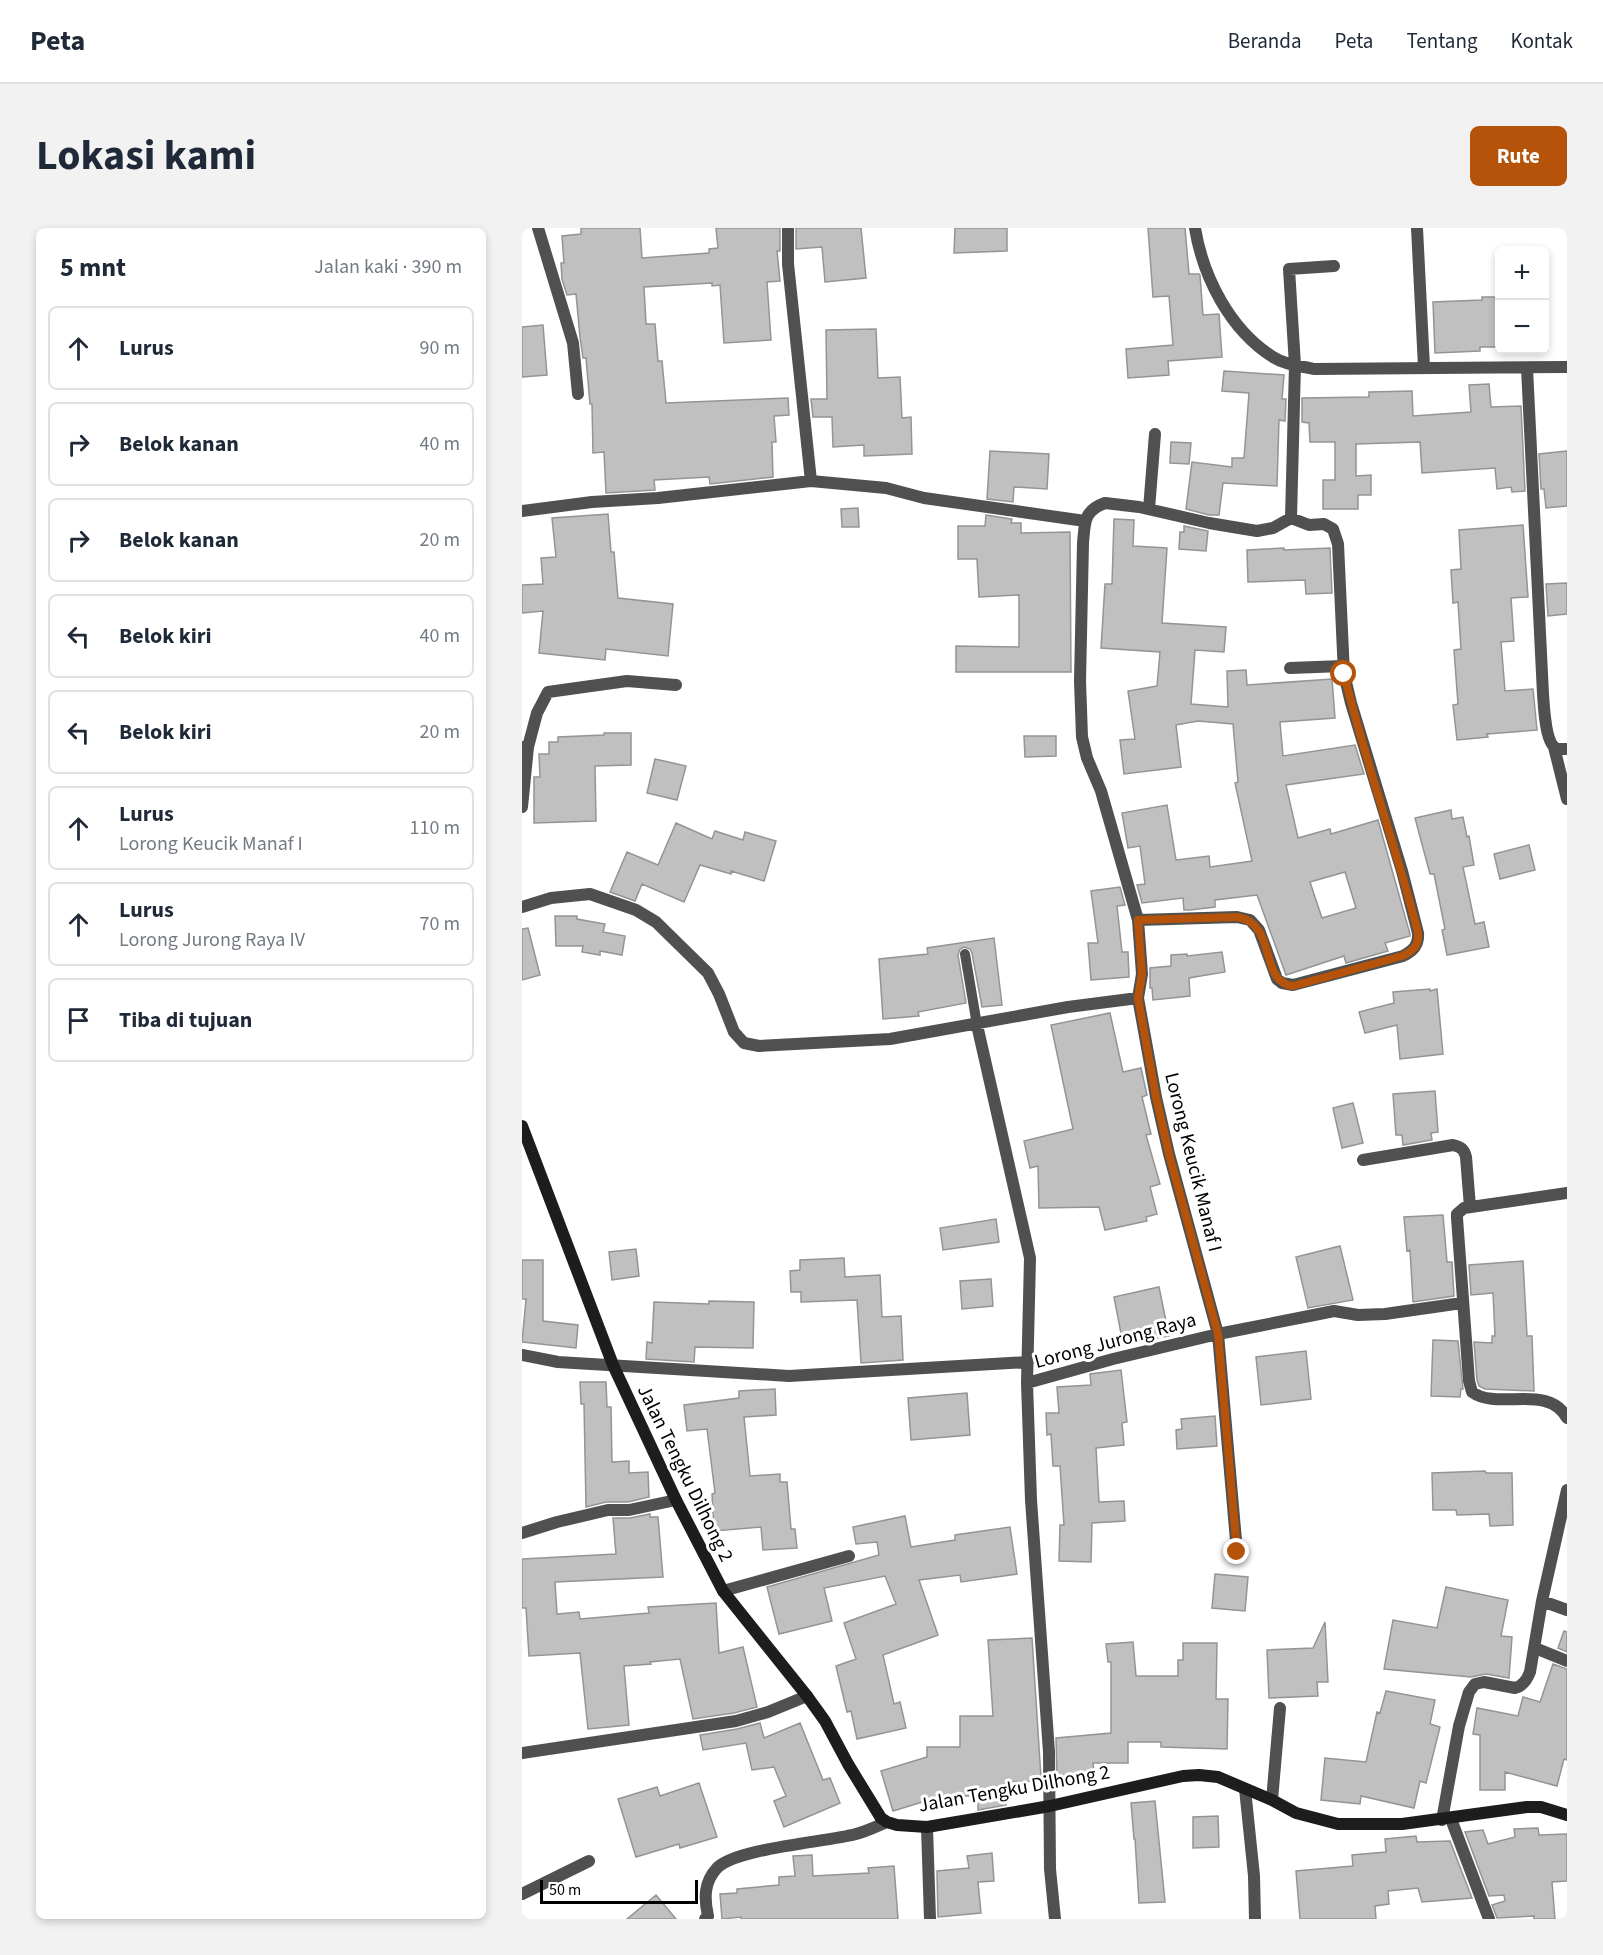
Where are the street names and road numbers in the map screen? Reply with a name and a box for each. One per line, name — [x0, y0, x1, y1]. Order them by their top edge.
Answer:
street label: Lorong Keucik Manaf I — [1157, 1070, 1229, 1255]
street label: Lorong Jurong Raya — [1031, 1306, 1199, 1376]
street label: Jalan Tengku Dilhong 2 — [630, 1380, 740, 1567]
street label: Jalan Tengku Dilhong 2 — [916, 1758, 1112, 1820]

